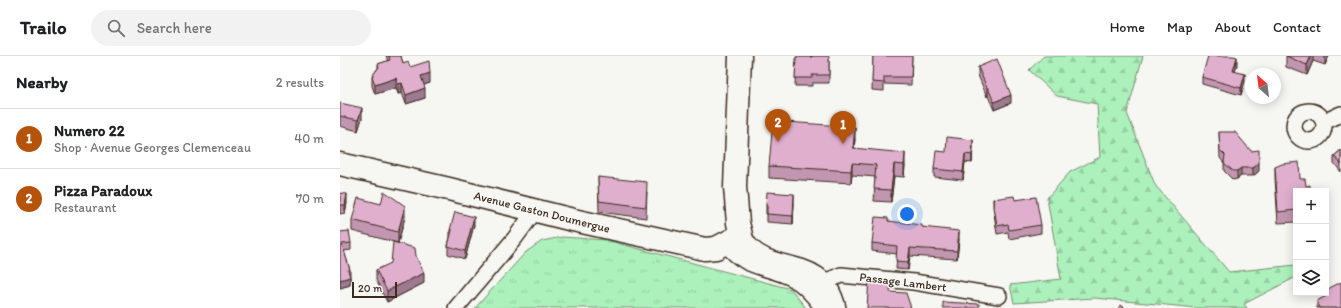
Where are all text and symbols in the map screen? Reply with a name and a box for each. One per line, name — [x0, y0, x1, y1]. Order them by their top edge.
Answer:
search box — [91, 10, 371, 46]
text: Trailo — [20, 16, 67, 39]
icon: search — [105, 17, 127, 39]
text: Search here — [137, 19, 212, 37]
text: Home — [1110, 19, 1145, 36]
text: Map — [1167, 19, 1193, 36]
text: About — [1215, 19, 1251, 36]
text: Contact — [1273, 19, 1321, 36]
north arrow — [1245, 68, 1281, 104]
text: Nearby — [16, 72, 68, 92]
text: 2 results — [276, 75, 324, 90]
pin: 2 — [765, 109, 791, 142]
pin: 1 — [830, 111, 856, 144]
text: Numero 22 — [54, 122, 125, 140]
text: 1 — [26, 131, 32, 146]
text: 40 m — [294, 131, 324, 146]
text: Shop · Avenue Georges Clemenceau — [54, 140, 251, 155]
text: Pizza Paradoux — [54, 182, 152, 200]
street label: Avenue Gaston Doumergue — [473, 188, 612, 236]
map controls — [1293, 188, 1329, 296]
button: + — [1293, 188, 1329, 224]
text: 2 — [26, 191, 32, 206]
text: 70 m — [296, 191, 324, 206]
text: Restaurant — [54, 200, 116, 215]
your location — [897, 204, 917, 224]
button: − — [1293, 224, 1329, 260]
button: layers — [1293, 260, 1329, 296]
street label: Passage Lambert — [859, 270, 948, 294]
scale bar — [352, 280, 397, 299]
text: 20 m — [358, 282, 382, 295]

